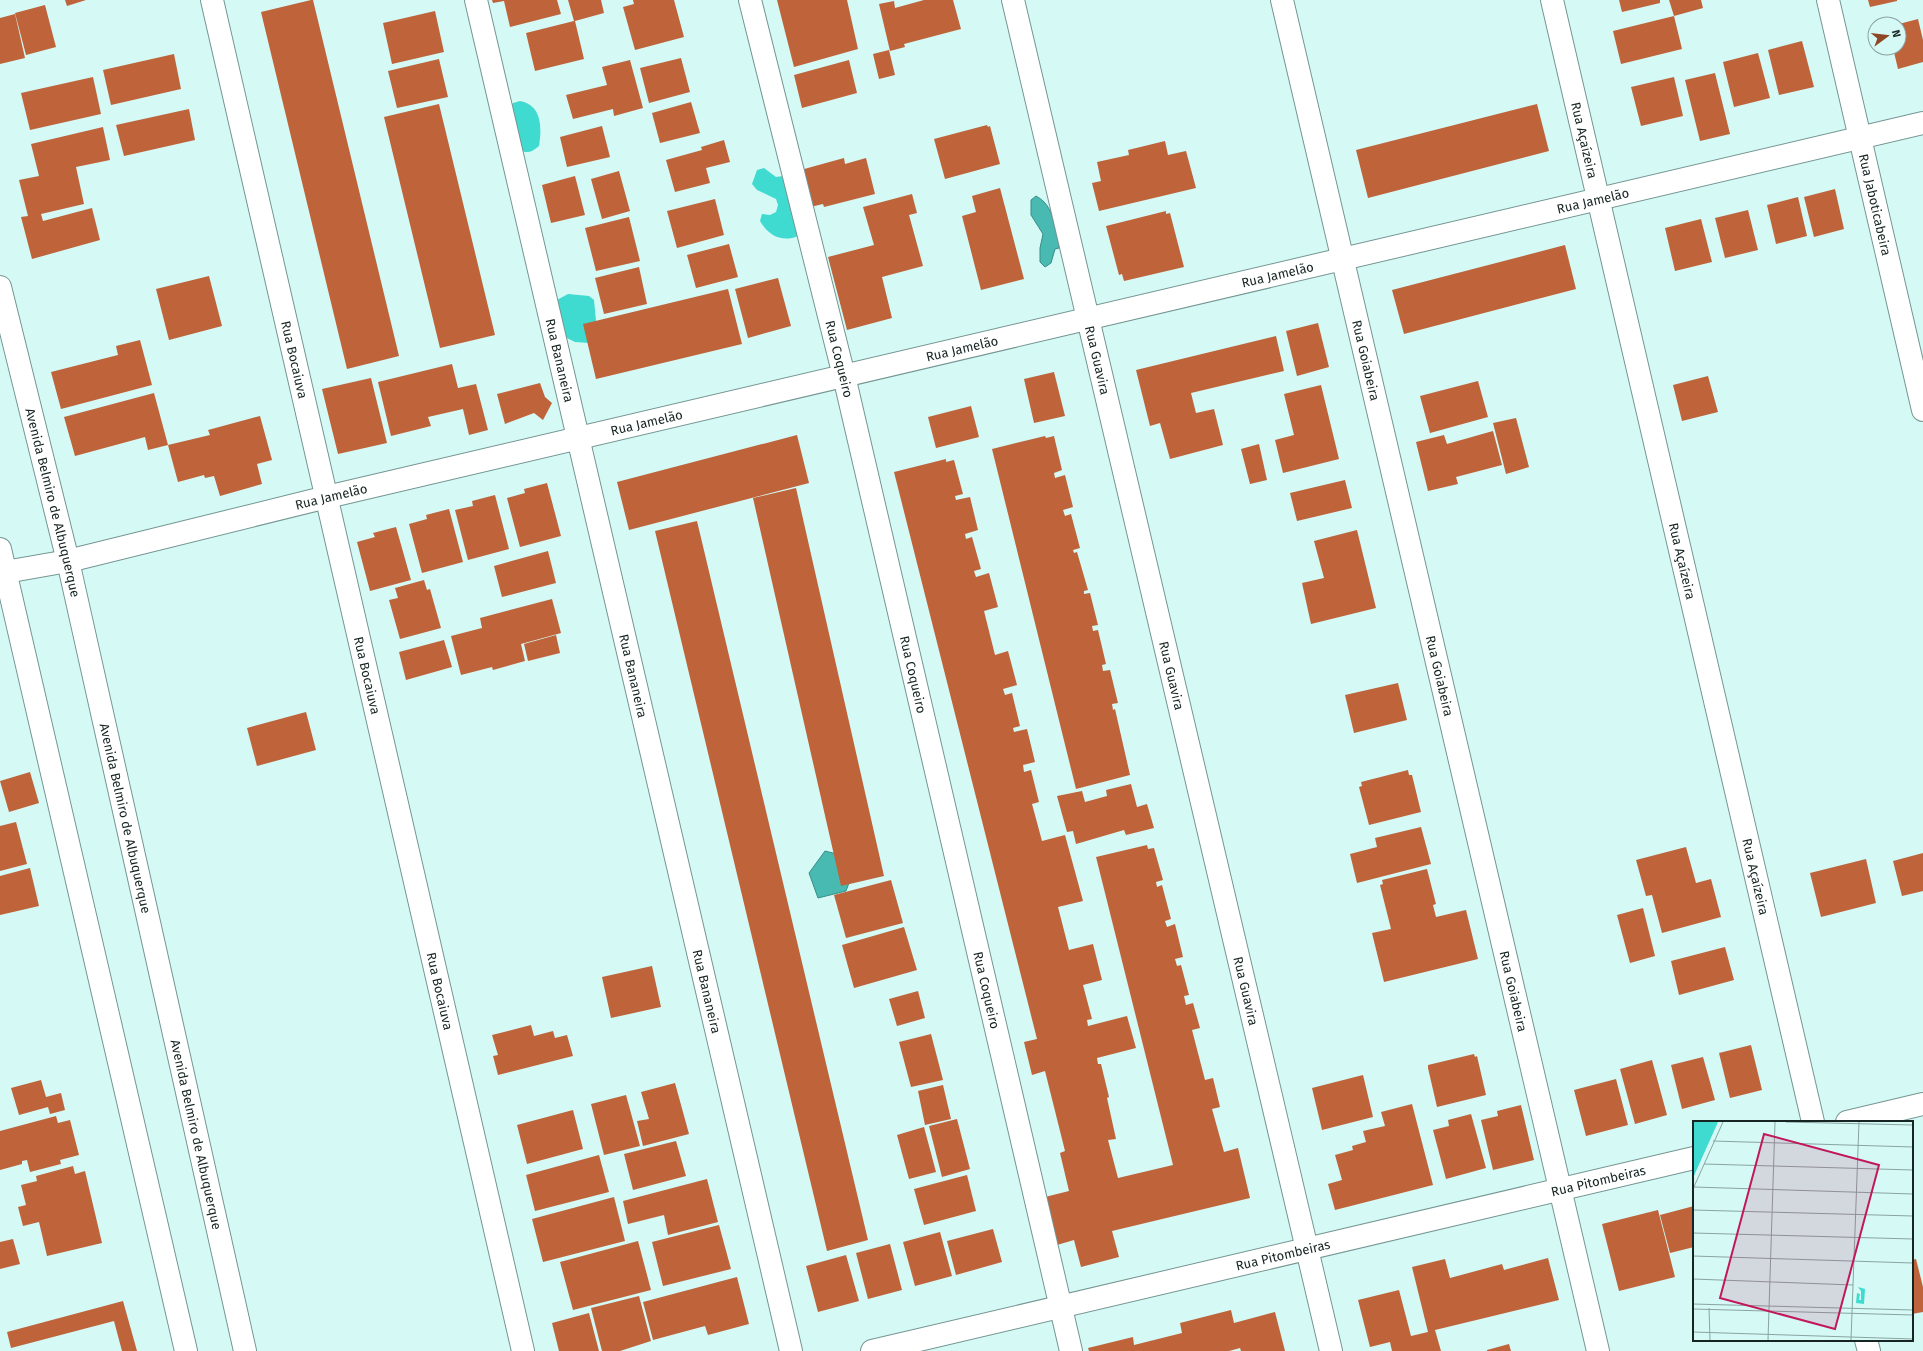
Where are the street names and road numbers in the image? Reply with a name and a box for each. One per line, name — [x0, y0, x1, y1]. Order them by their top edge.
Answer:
street label: Rua Açaízeira — [1568, 100, 1601, 180]
street label: Rua Jaboticabeira — [1856, 152, 1894, 257]
street label: Rua Jamelão — [1555, 185, 1630, 216]
street label: Rua Jamelão — [1240, 259, 1315, 290]
street label: Rua Bananeira — [543, 317, 577, 404]
street label: Rua Goiabeira — [1350, 318, 1383, 402]
street label: Rua Bocaiuva — [279, 319, 311, 400]
street label: Rua Coqueiro — [823, 319, 856, 399]
street label: Rua Guavira — [1082, 324, 1113, 396]
street label: Rua Jamelão — [924, 332, 1000, 364]
street label: Avenida Belmiro de Albuquerque — [23, 406, 83, 599]
street label: Rua Jamelão — [609, 406, 684, 438]
street label: Rua Jamelão — [293, 480, 369, 512]
street label: Rua Açaízeira — [1666, 521, 1699, 601]
street label: Rua Bananeira — [617, 632, 651, 719]
street label: Rua Coqueiro — [897, 634, 930, 715]
street label: Rua Goiabeira — [1423, 634, 1457, 718]
street label: Rua Bocaiuva — [351, 635, 384, 716]
street label: Rua Guavira — [1157, 640, 1187, 712]
street label: Avenida Belmiro de Albuquerque — [97, 722, 154, 915]
street label: Rua Açaízeira — [1740, 837, 1772, 916]
street label: Rua Bananeira — [690, 948, 724, 1035]
street label: Rua Goiabeira — [1497, 949, 1531, 1033]
street label: Rua Coqueiro — [971, 950, 1003, 1030]
street label: Rua Bocaiuva — [424, 951, 456, 1031]
street label: Rua Guavira — [1231, 955, 1262, 1027]
street label: Avenida Belmiro de Albuquerque — [168, 1038, 225, 1231]
street label: Rua Pitombeiras — [1550, 1162, 1647, 1199]
street label: Rua Pitombeiras — [1234, 1236, 1332, 1273]

